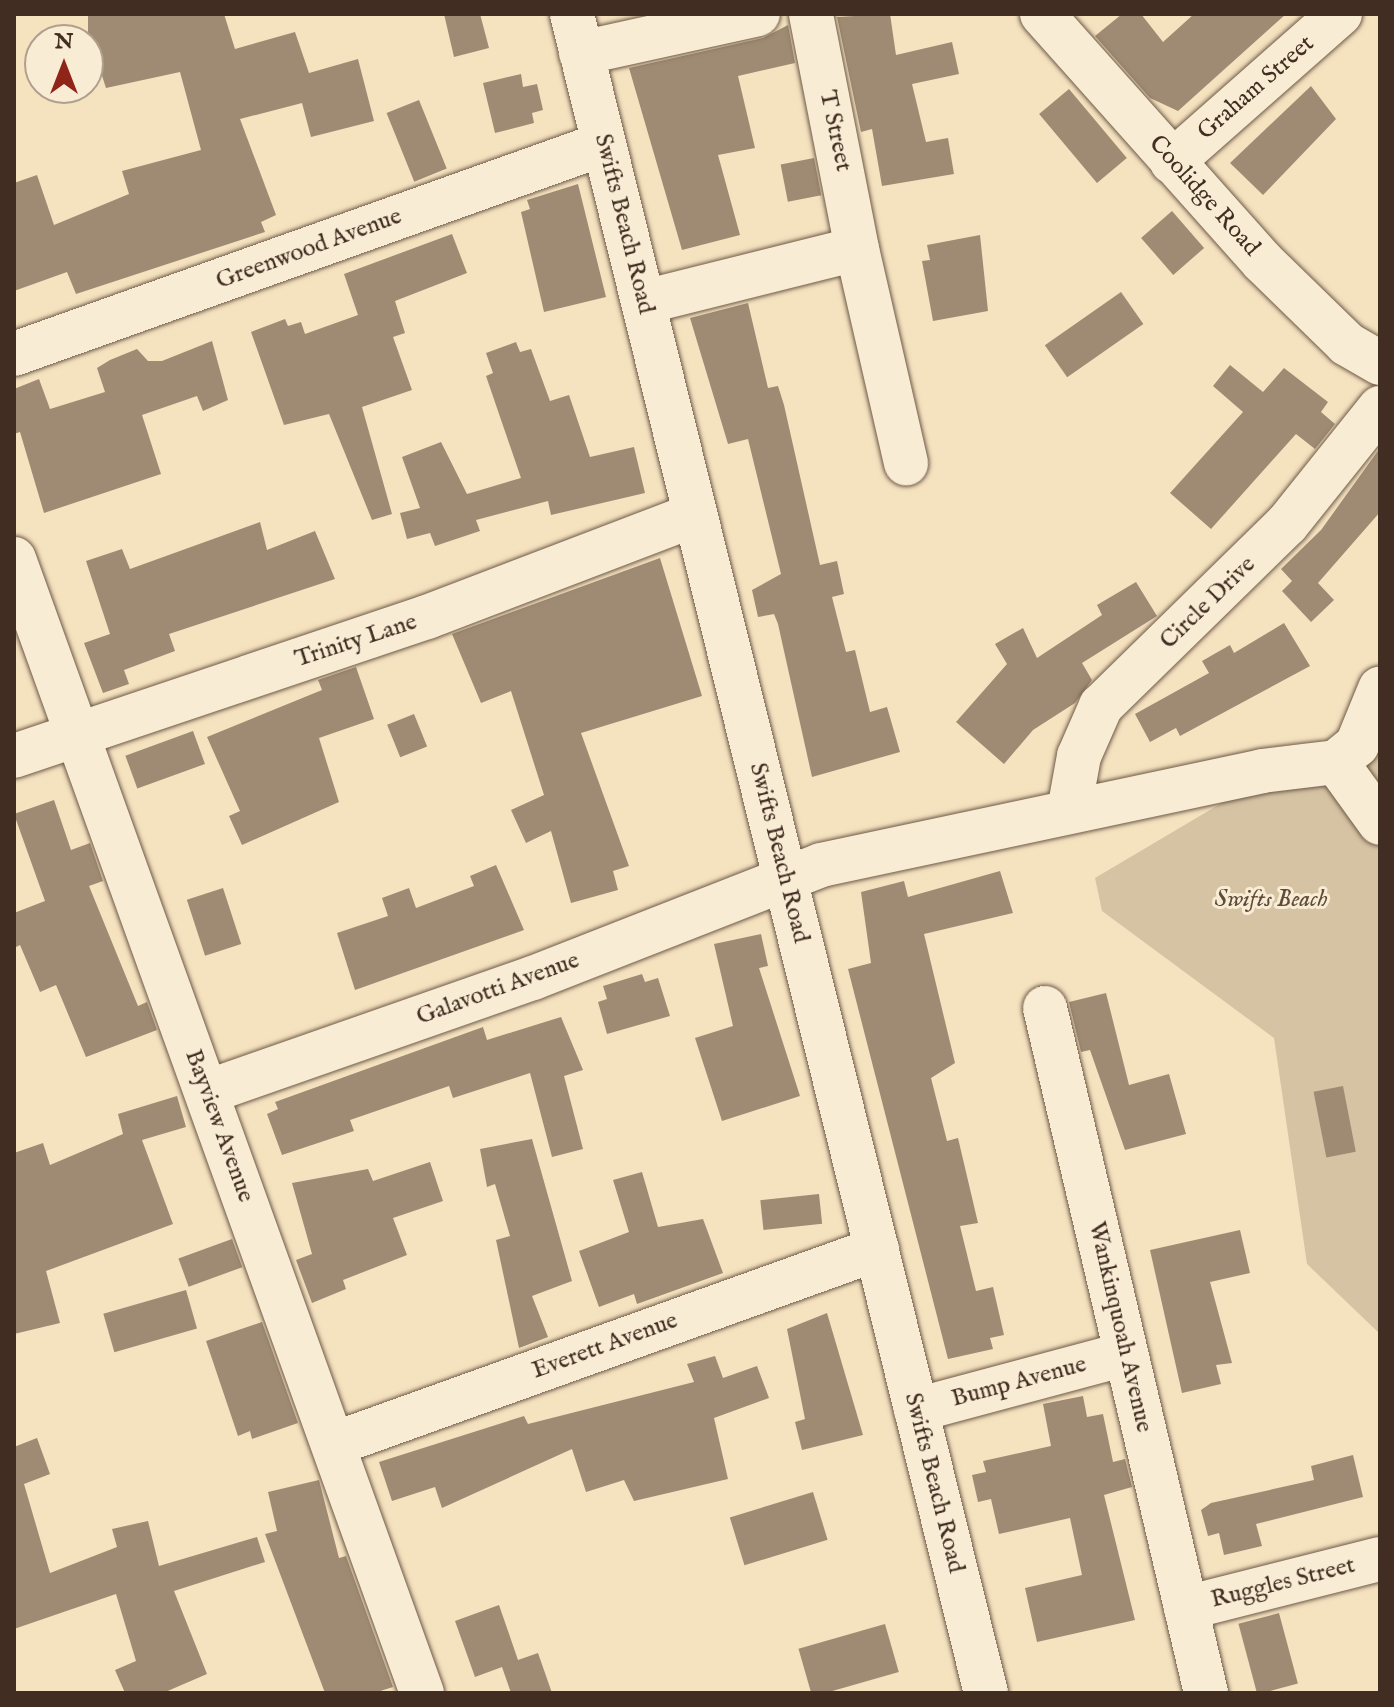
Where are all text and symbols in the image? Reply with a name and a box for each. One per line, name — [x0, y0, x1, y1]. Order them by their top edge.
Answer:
north arrow — [24, 24, 104, 104]
text: N — [54, 28, 74, 56]
street label: Graham Street — [1192, 30, 1320, 146]
street label: T Street — [812, 88, 858, 174]
street label: Coolidge Road — [1142, 130, 1266, 262]
street label: Swifts Beach Road — [588, 131, 660, 317]
street label: Greenwood Avenue — [212, 202, 406, 296]
street label: Circle Drive — [1154, 551, 1262, 655]
street label: Trinity Lane — [291, 608, 421, 674]
street label: Swifts Beach Road — [743, 760, 815, 946]
park label: Swifts Beach — [1214, 886, 1328, 914]
street label: Galavotti Avenue — [413, 946, 583, 1032]
street label: Bayview Avenue — [178, 1046, 260, 1206]
street label: Wankinquoah Avenue — [1082, 1219, 1158, 1435]
street label: Everett Avenue — [528, 1306, 682, 1386]
street label: Bump Avenue — [948, 1350, 1090, 1414]
street label: Swifts Beach Road — [898, 1390, 970, 1576]
street label: Ruggles Street — [1208, 1551, 1358, 1615]

